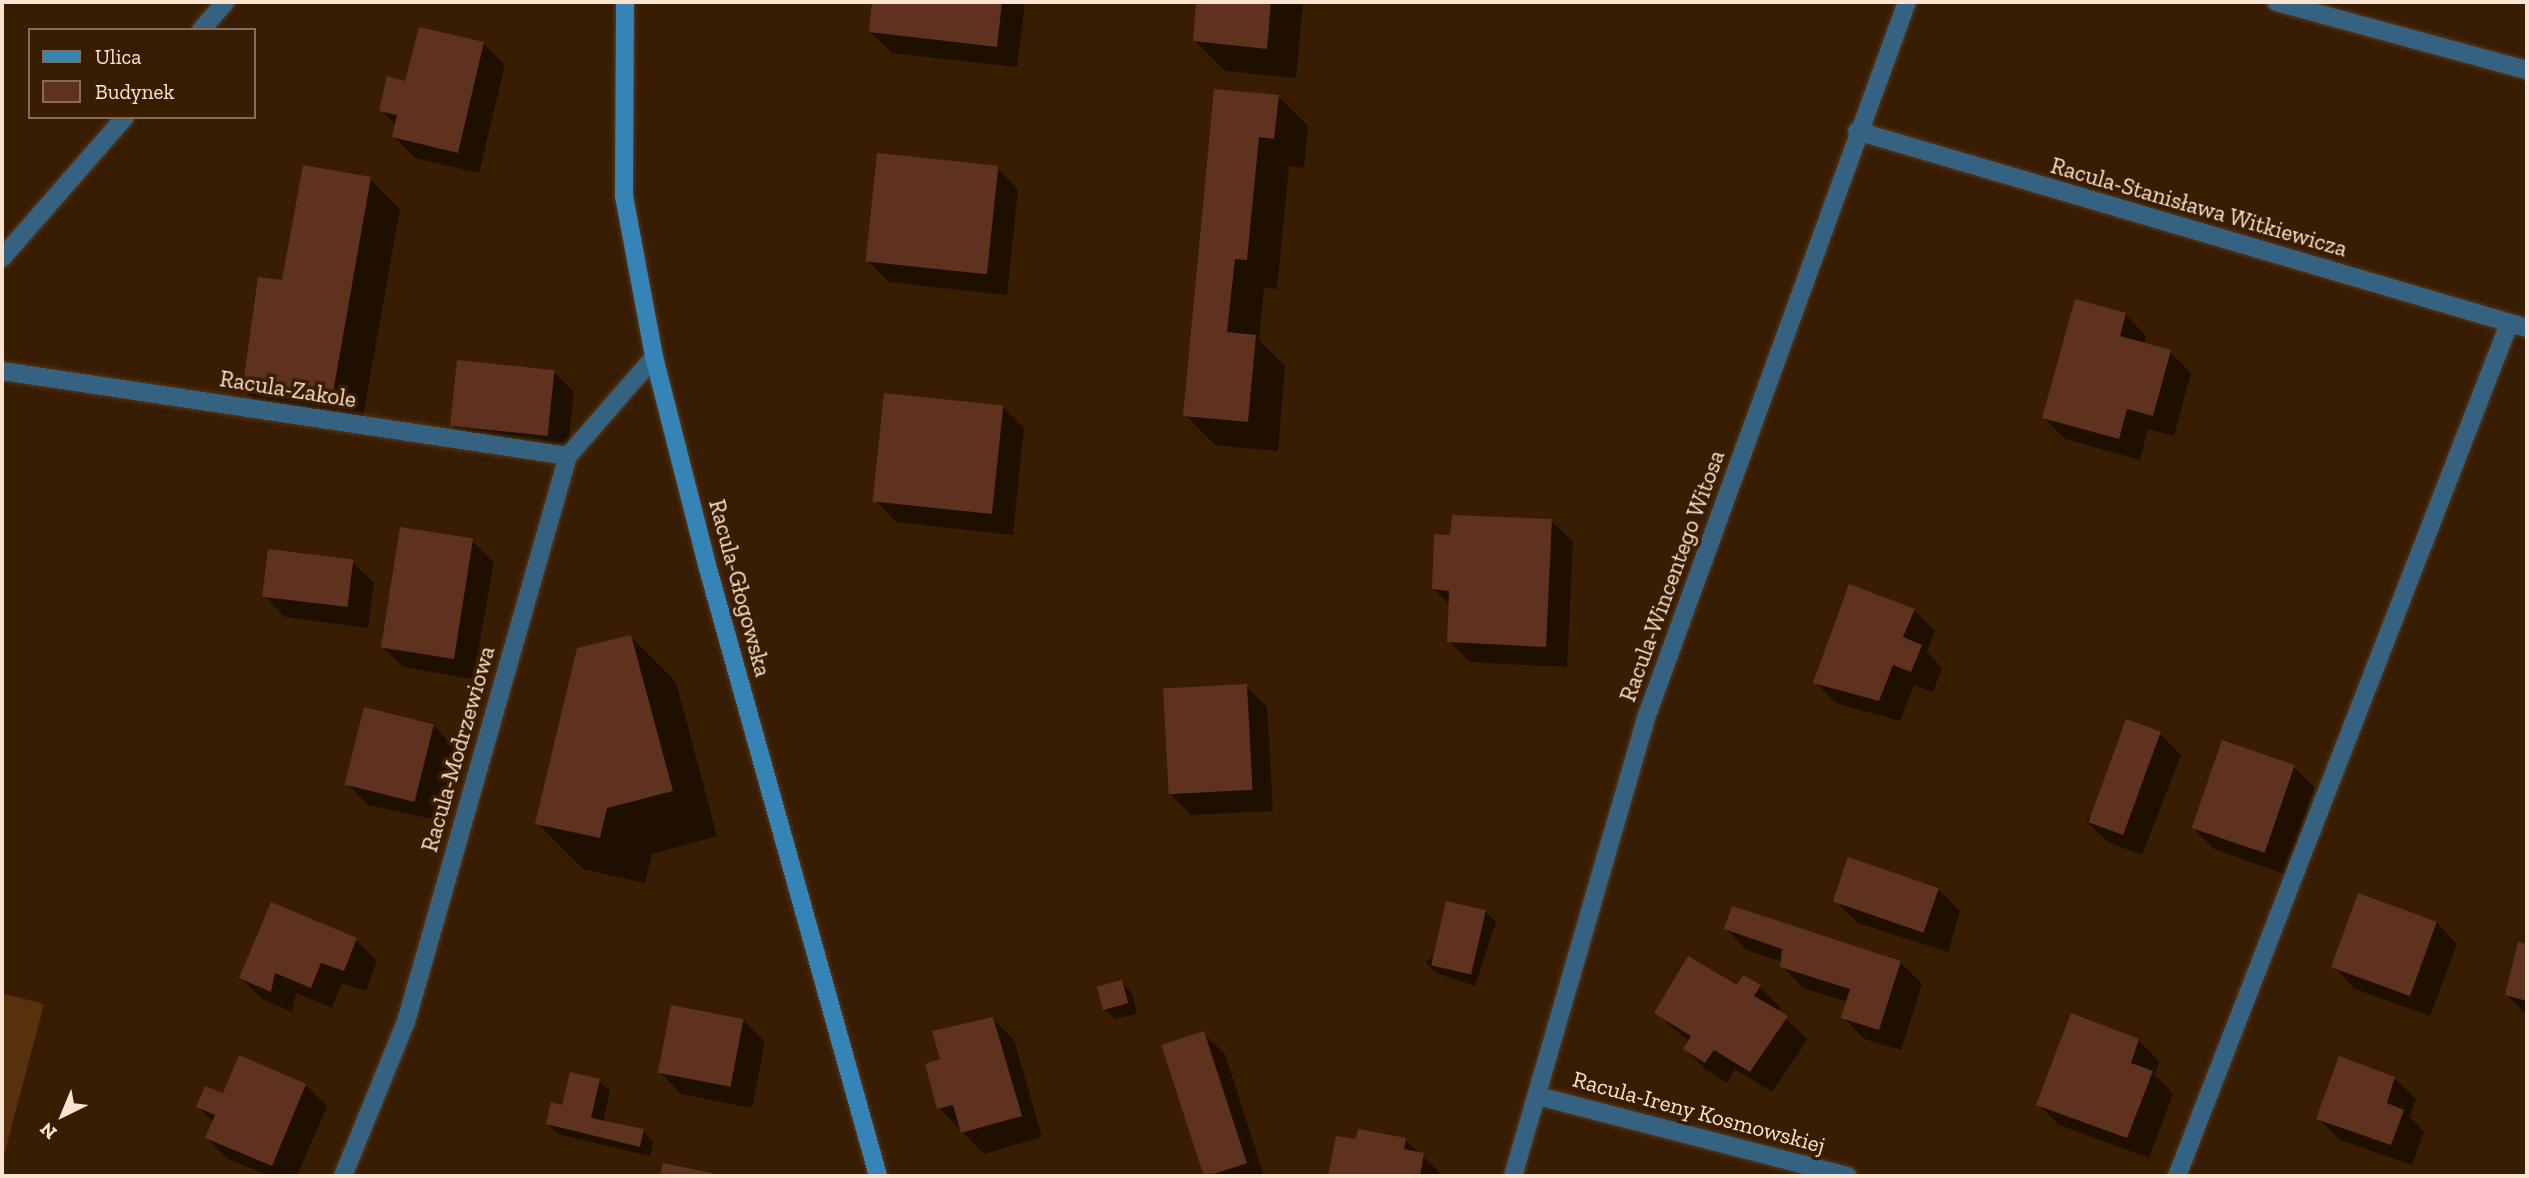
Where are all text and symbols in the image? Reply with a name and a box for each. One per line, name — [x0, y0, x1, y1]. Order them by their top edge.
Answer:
legend — [28, 28, 256, 119]
text: Ulica — [95, 44, 141, 69]
text: Budynek — [95, 79, 174, 104]
street label: Racula-Stanisława Witkiewicza — [2047, 151, 2351, 263]
street label: Racula-Zakole — [218, 365, 358, 413]
street label: Racula-Wincentego Witosa — [1614, 446, 1730, 706]
street label: Racula-Głogowska — [703, 496, 777, 680]
street label: Racula-Modrzewiowa — [415, 643, 501, 855]
street label: Racula-Ireny Kosmowskiej — [1570, 1065, 1828, 1159]
north arrow — [28, 1080, 98, 1150]
text: N — [35, 1117, 61, 1144]

